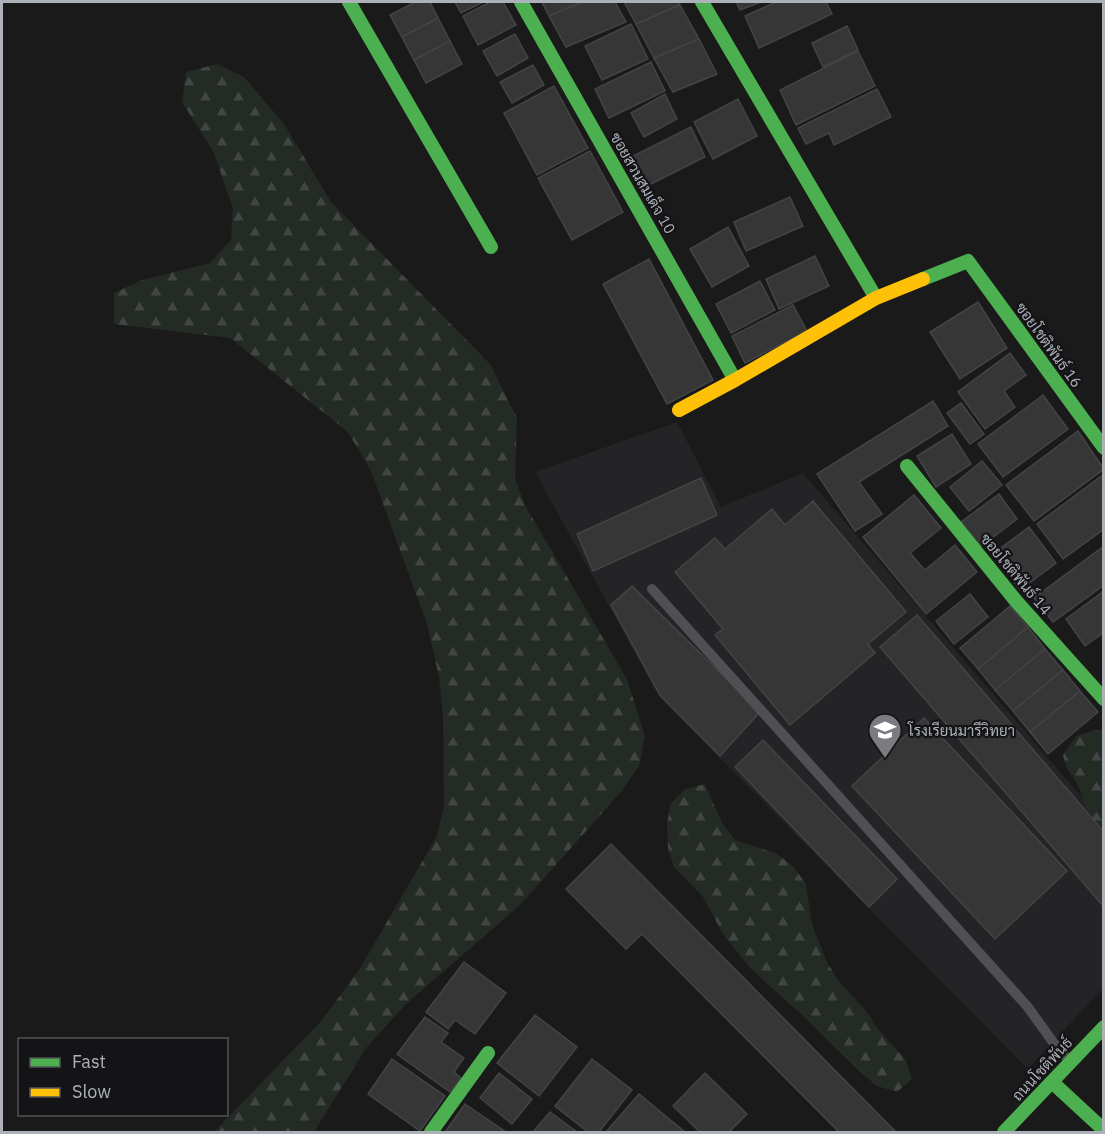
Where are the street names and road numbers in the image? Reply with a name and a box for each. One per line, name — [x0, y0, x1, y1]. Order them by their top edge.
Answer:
street label: ซอยสวนสมเด็จ 10 — [606, 128, 681, 237]
street label: ซอยโชติพันธ์ 16 — [1012, 299, 1086, 391]
street label: ซอยโชติพันธ์ 14 — [976, 529, 1056, 619]
street label: ถนนโชติพันธ์ — [1008, 1033, 1076, 1105]

